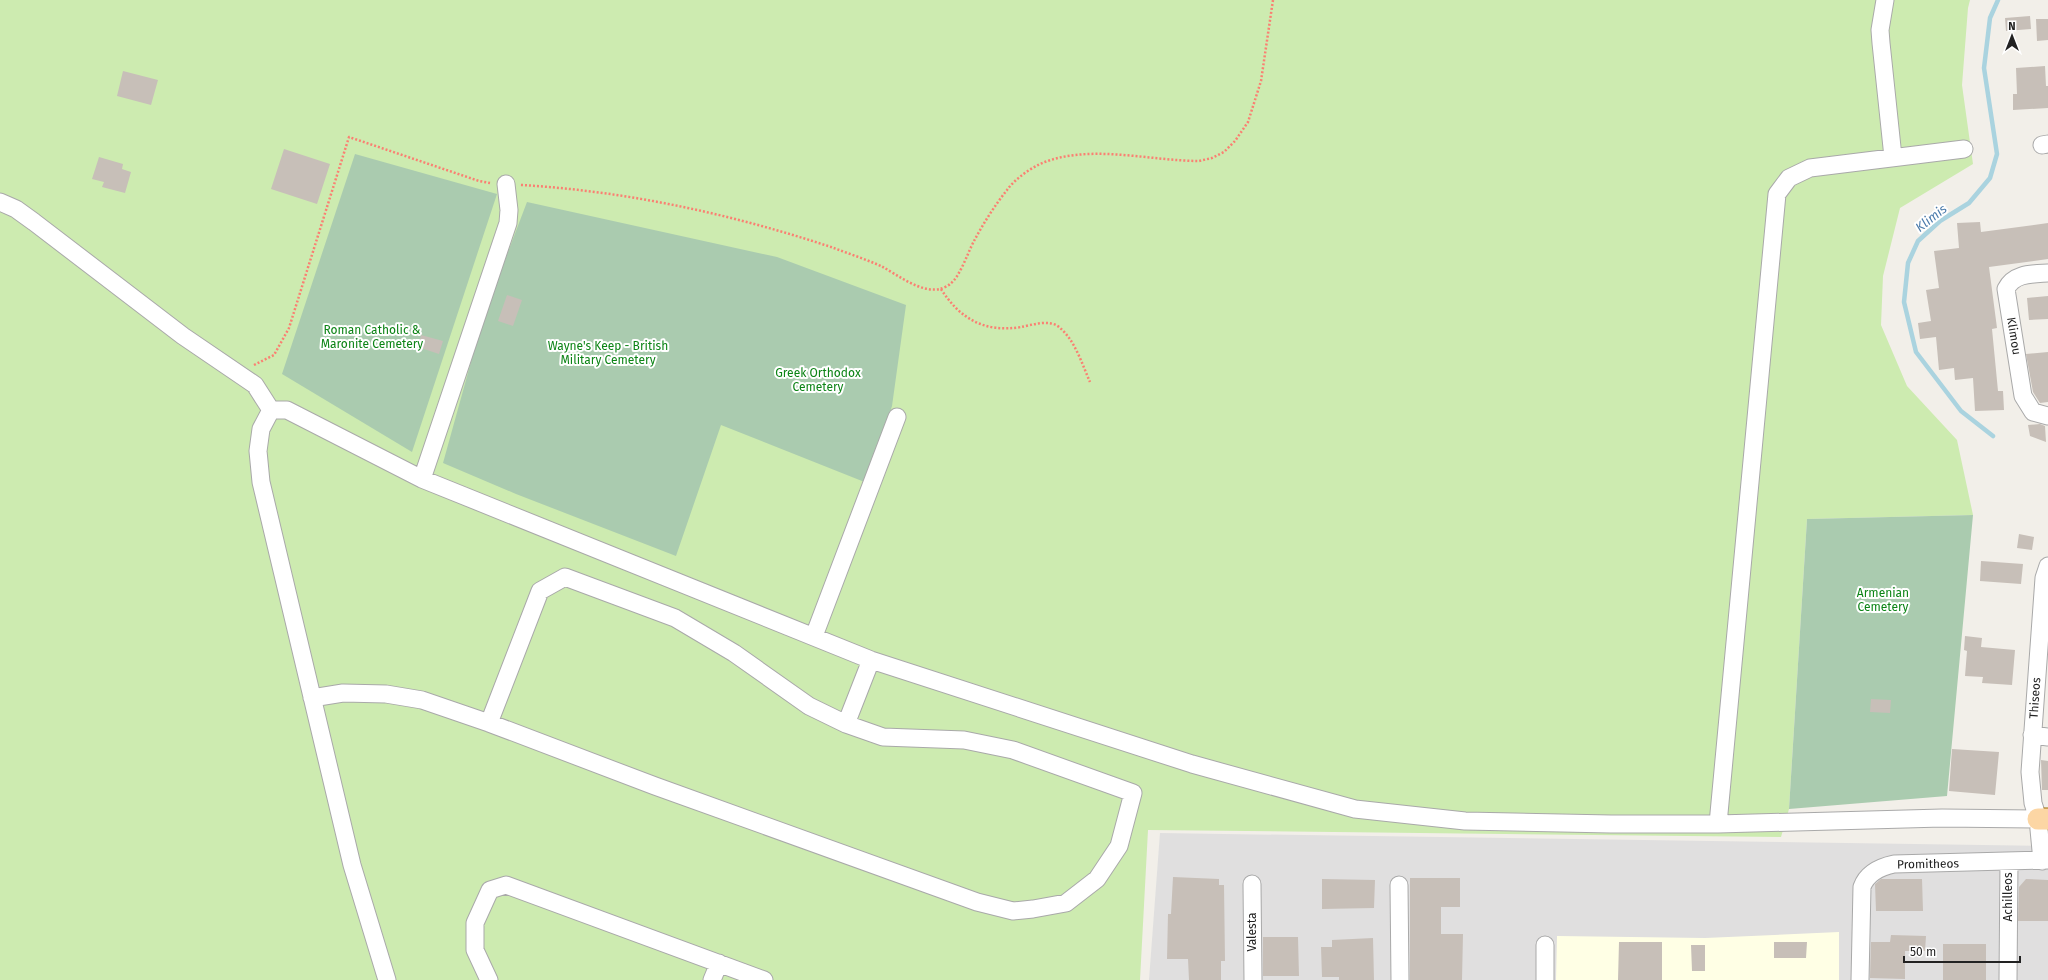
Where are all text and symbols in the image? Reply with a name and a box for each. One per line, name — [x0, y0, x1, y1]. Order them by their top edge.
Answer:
north arrow — [1992, 16, 2032, 56]
text: N — [2008, 20, 2016, 33]
water label: Klimis — [1912, 201, 1950, 235]
street label: Klimou — [2004, 316, 2024, 356]
park label: Roman Catholic & Maronite Cemetery — [321, 323, 423, 351]
park label: Wayne's Keep - British Military Cemetery — [548, 339, 668, 367]
park label: Greek Orthodox Cemetery — [775, 366, 861, 394]
park label: Armenian Cemetery — [1857, 586, 1909, 614]
street label: Thiseos — [2027, 676, 2043, 719]
street label: Promitheos — [1897, 856, 1960, 872]
street label: Achilleos — [2001, 872, 2015, 922]
street label: Valesta — [1245, 913, 1259, 951]
scale bar — [1904, 938, 2020, 964]
text: 50 m — [1910, 945, 1936, 959]

